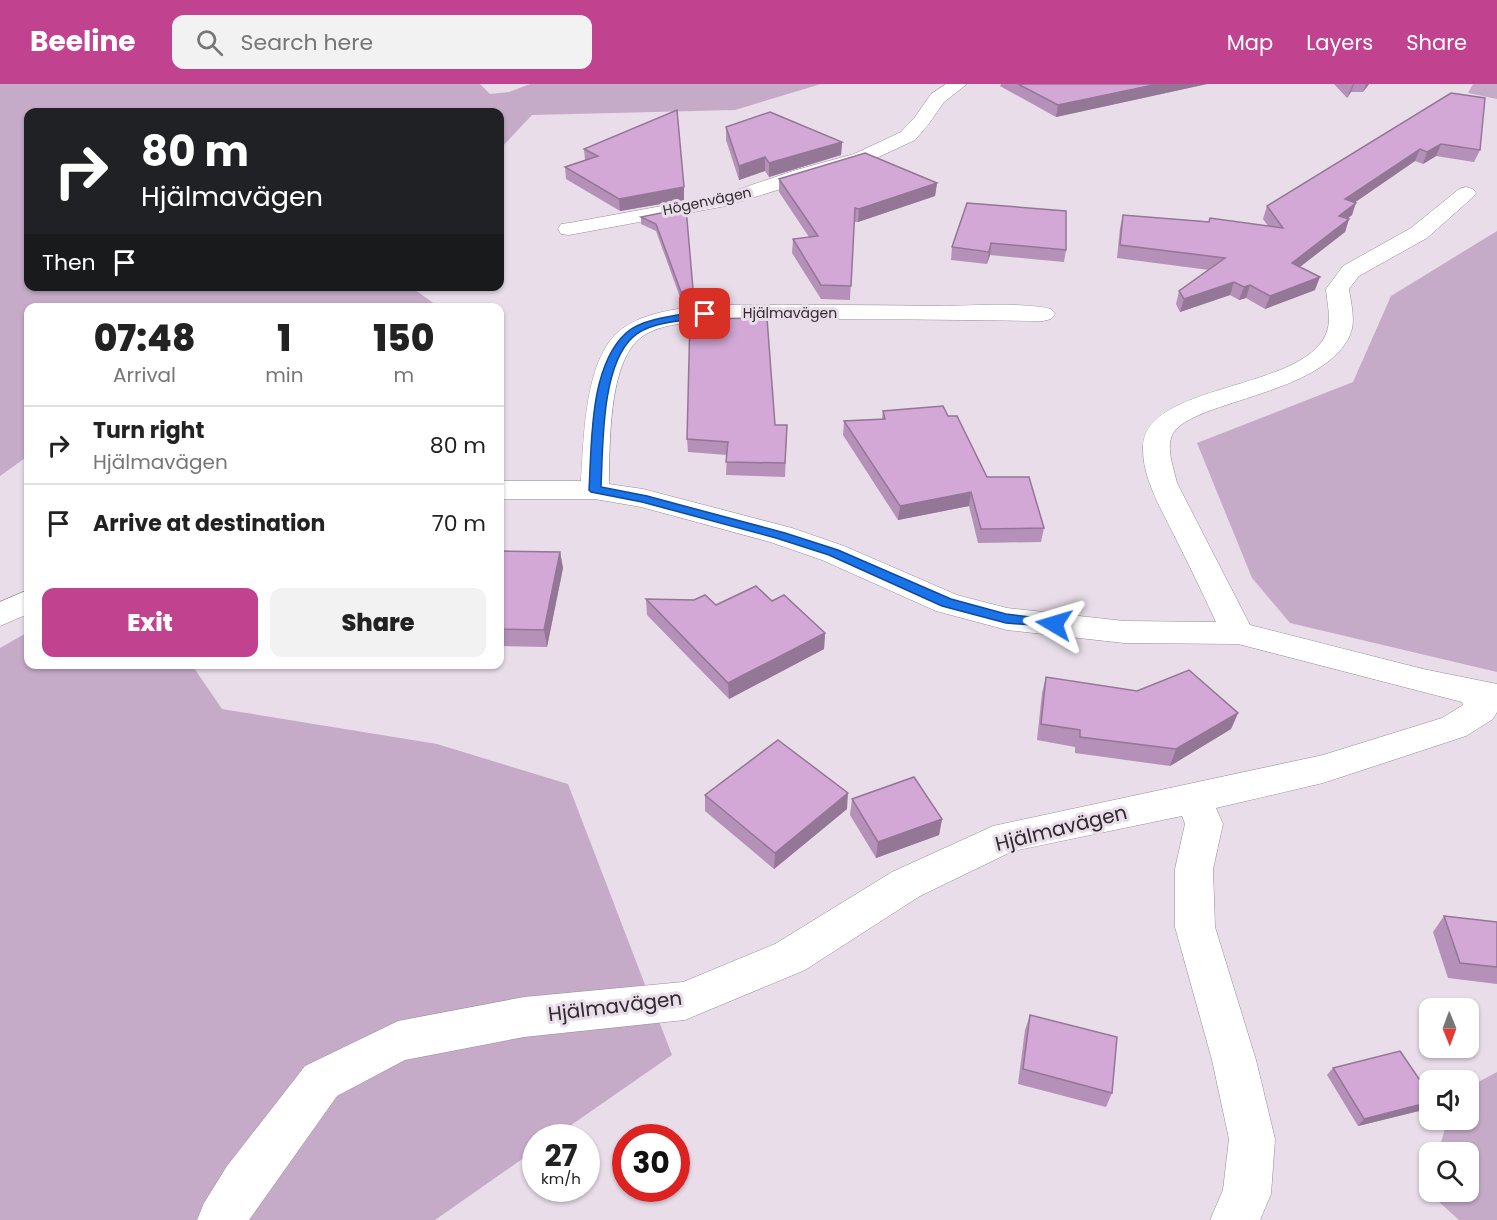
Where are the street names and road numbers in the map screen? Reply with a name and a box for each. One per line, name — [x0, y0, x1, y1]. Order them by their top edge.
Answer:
street label: Högenvägen — [661, 182, 753, 220]
street label: Hjälmavägen — [743, 303, 837, 323]
street label: Hjälmavägen — [992, 798, 1130, 858]
street label: Hjälmavägen — [546, 984, 684, 1028]

